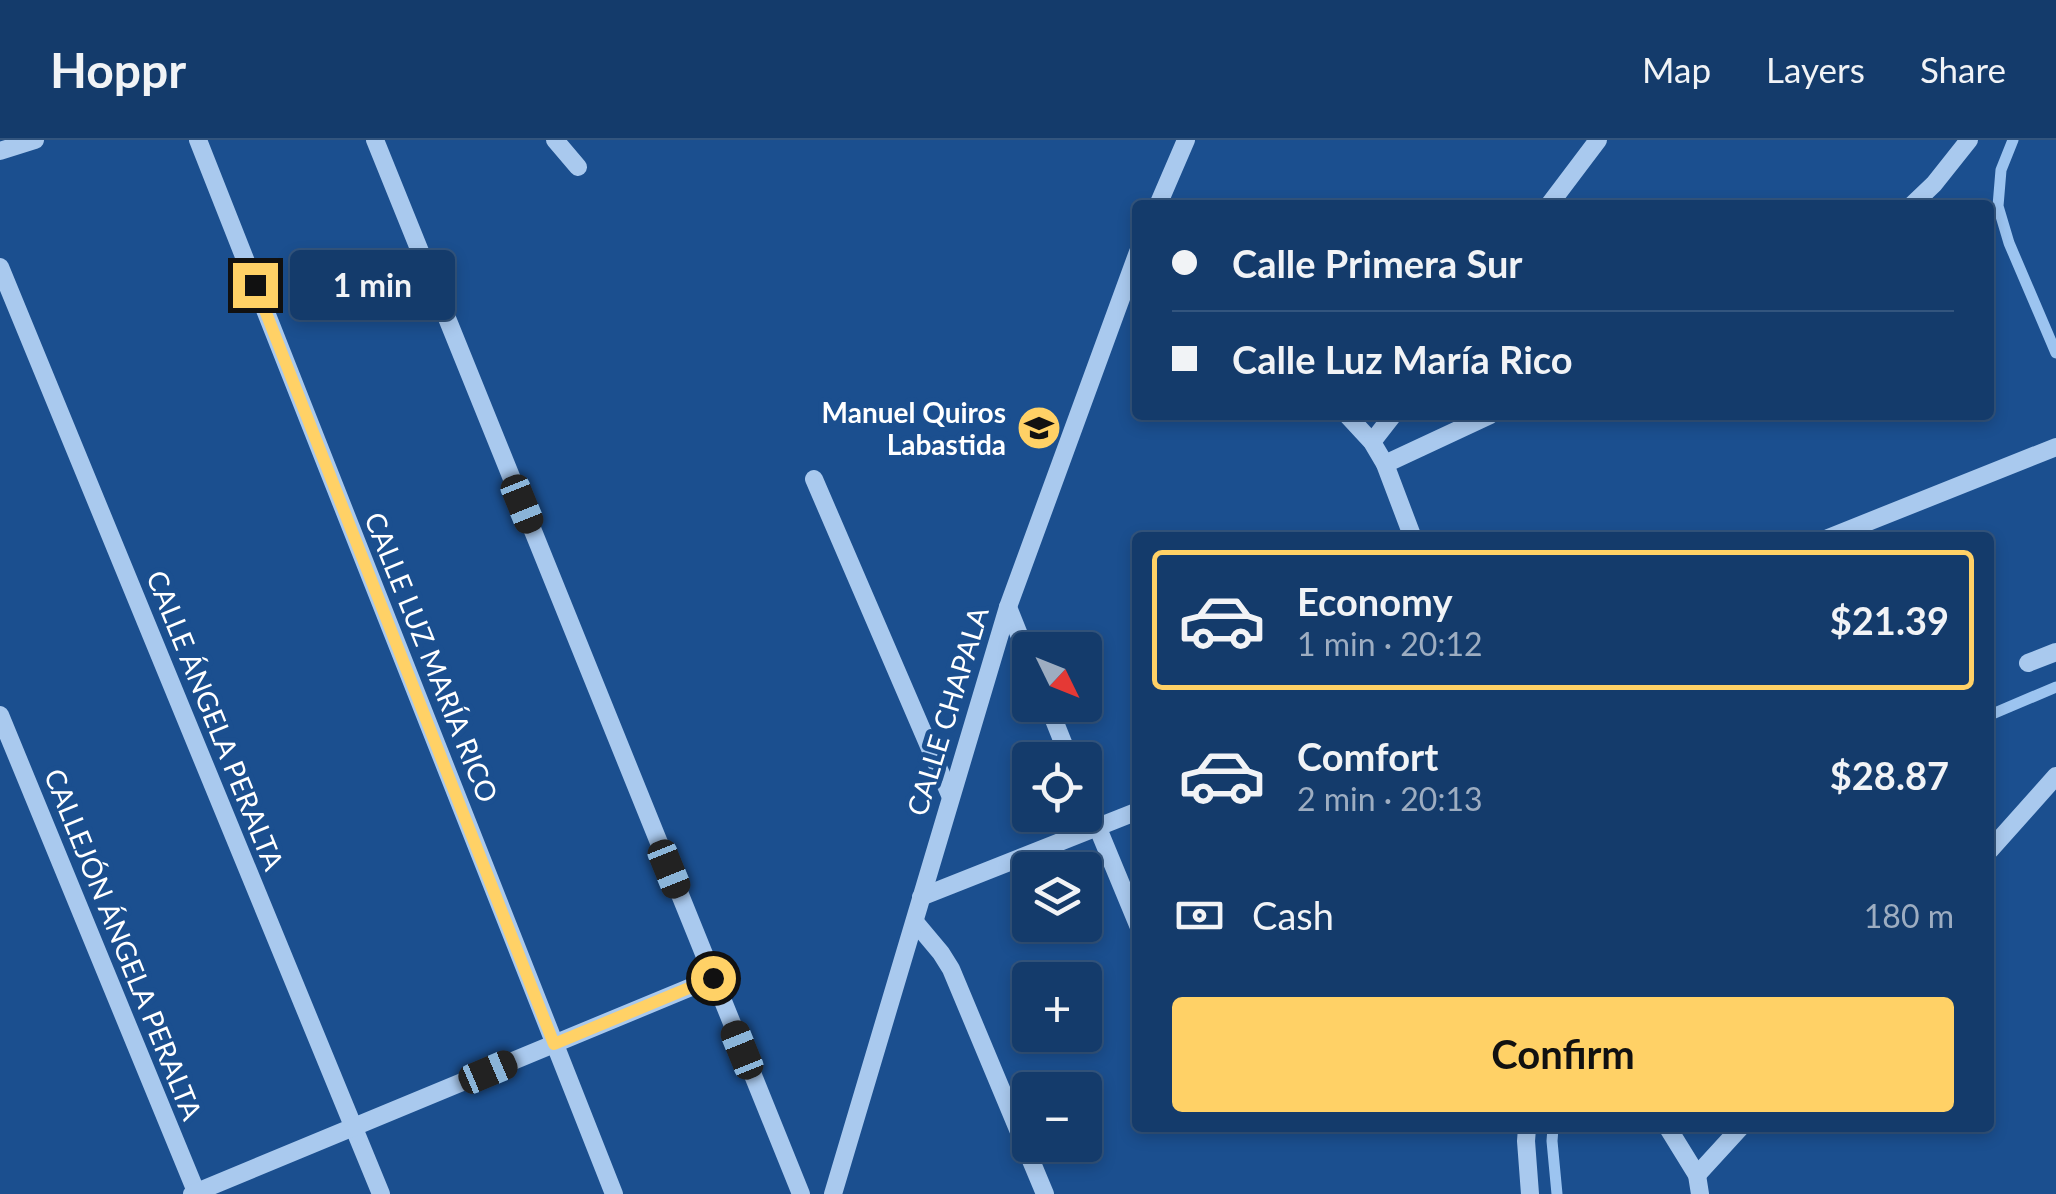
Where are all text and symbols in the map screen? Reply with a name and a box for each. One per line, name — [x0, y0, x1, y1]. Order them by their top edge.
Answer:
text: Hoppr — [50, 41, 186, 98]
text: Map — [1642, 48, 1711, 90]
text: Layers — [1766, 48, 1865, 90]
text: Share — [1920, 48, 2006, 90]
text: Calle Primera Sur — [1232, 240, 1523, 286]
callout: 1 min — [290, 250, 455, 320]
route end — [233, 263, 278, 308]
text: 1 min — [333, 265, 412, 304]
text: Calle Luz María Rico — [1232, 336, 1573, 382]
place label: Manuel Quiros Labastida — [822, 395, 1006, 461]
school or university icon: Manuel Quiros Labastida — [1016, 405, 1062, 451]
car — [497, 471, 547, 537]
street label: CALLE LUZ MARÍA RICO — [358, 507, 506, 807]
street label: CALLE ÁNGELA PERALTA — [140, 565, 292, 875]
icon: car — [1177, 575, 1267, 665]
text: Economy — [1297, 578, 1452, 624]
text: $21.39 — [1830, 597, 1949, 643]
street label: CALLE CHAPALA — [899, 602, 995, 819]
text: 1 min · 20:12 — [1297, 624, 1483, 663]
north arrow — [1012, 632, 1102, 722]
map controls — [1012, 632, 1102, 1162]
icon: car — [1177, 730, 1267, 820]
text: Comfort — [1297, 733, 1438, 779]
button: locate — [1012, 742, 1102, 832]
text: $28.87 — [1830, 752, 1949, 798]
street label: CALLEJÓN ÁNGELA PERALTA — [38, 763, 210, 1125]
text: 2 min · 20:13 — [1297, 779, 1483, 818]
car — [644, 836, 694, 902]
button: layers — [1012, 852, 1102, 942]
icon: cash — [1172, 888, 1227, 943]
text: Cash — [1252, 892, 1334, 938]
text: 180 m — [1864, 896, 1954, 935]
route start — [691, 956, 736, 1001]
button: + — [1012, 962, 1102, 1052]
button: Confirm — [1172, 997, 1954, 1112]
car — [717, 1017, 767, 1083]
car — [455, 1046, 521, 1098]
button: − — [1012, 1072, 1102, 1162]

